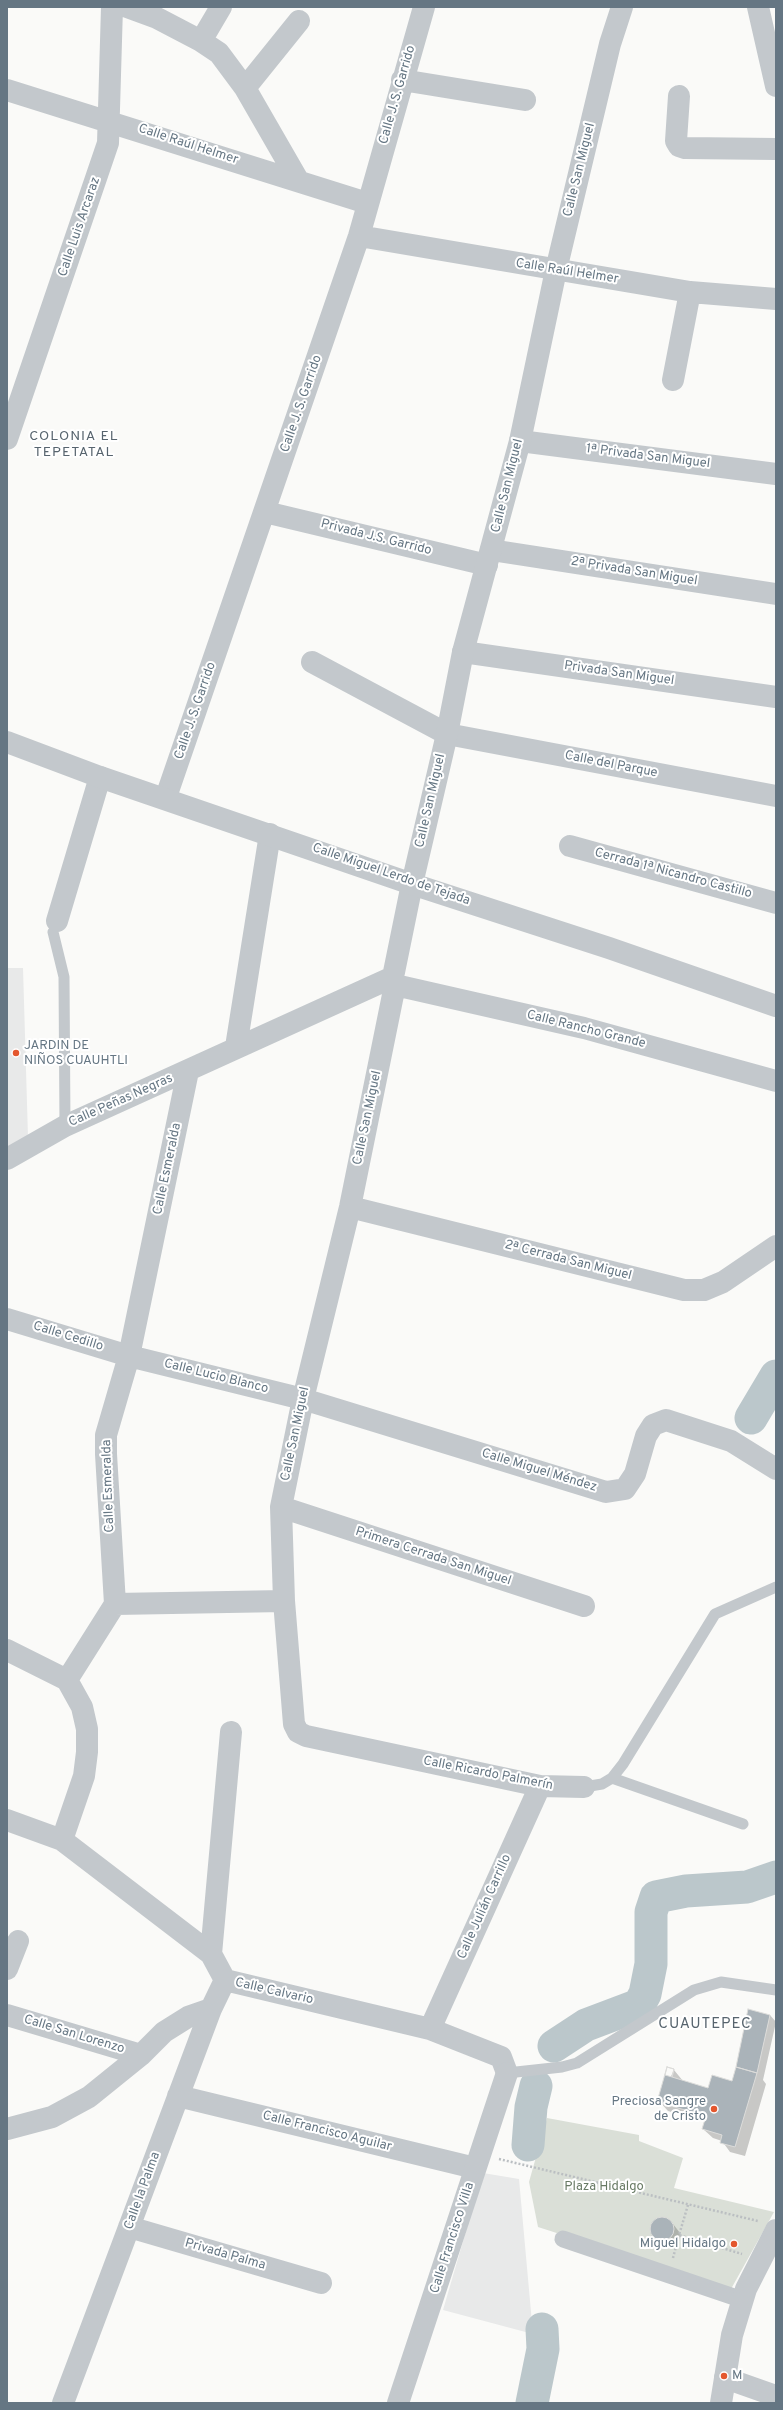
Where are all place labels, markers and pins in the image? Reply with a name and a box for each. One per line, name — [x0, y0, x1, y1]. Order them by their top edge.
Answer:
place label: JARDIN DE NIÑOS CUAUHTLI — [24, 1038, 128, 1069]
marker: JARDIN DE NIÑOS CUAUHTLI — [11, 1048, 21, 1058]
place label: Preciosa Sangre de Cristo — [612, 2094, 706, 2125]
marker: Preciosa Sangre de Cristo — [709, 2104, 719, 2114]
place label: Miguel Hidalgo — [640, 2236, 726, 2252]
marker: Miguel Hidalgo — [729, 2239, 739, 2249]
place label: M — [732, 2368, 742, 2384]
marker: M — [719, 2371, 729, 2381]

